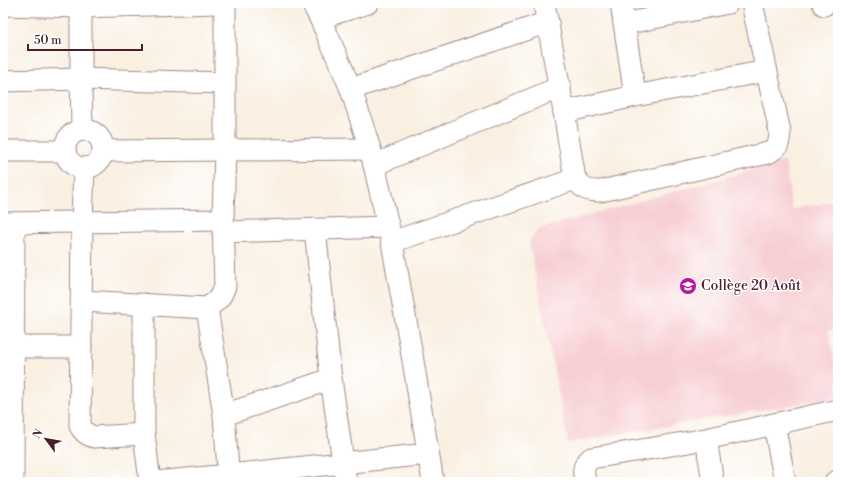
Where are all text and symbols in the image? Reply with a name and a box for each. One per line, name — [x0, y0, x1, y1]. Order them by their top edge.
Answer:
scale bar — [28, 26, 142, 52]
text: 50 m — [34, 33, 62, 48]
school or university icon: Collège 20 Août — [678, 276, 698, 296]
place label: Collège 20 Août — [701, 277, 801, 295]
north arrow — [26, 419, 66, 459]
text: N — [30, 427, 47, 442]

